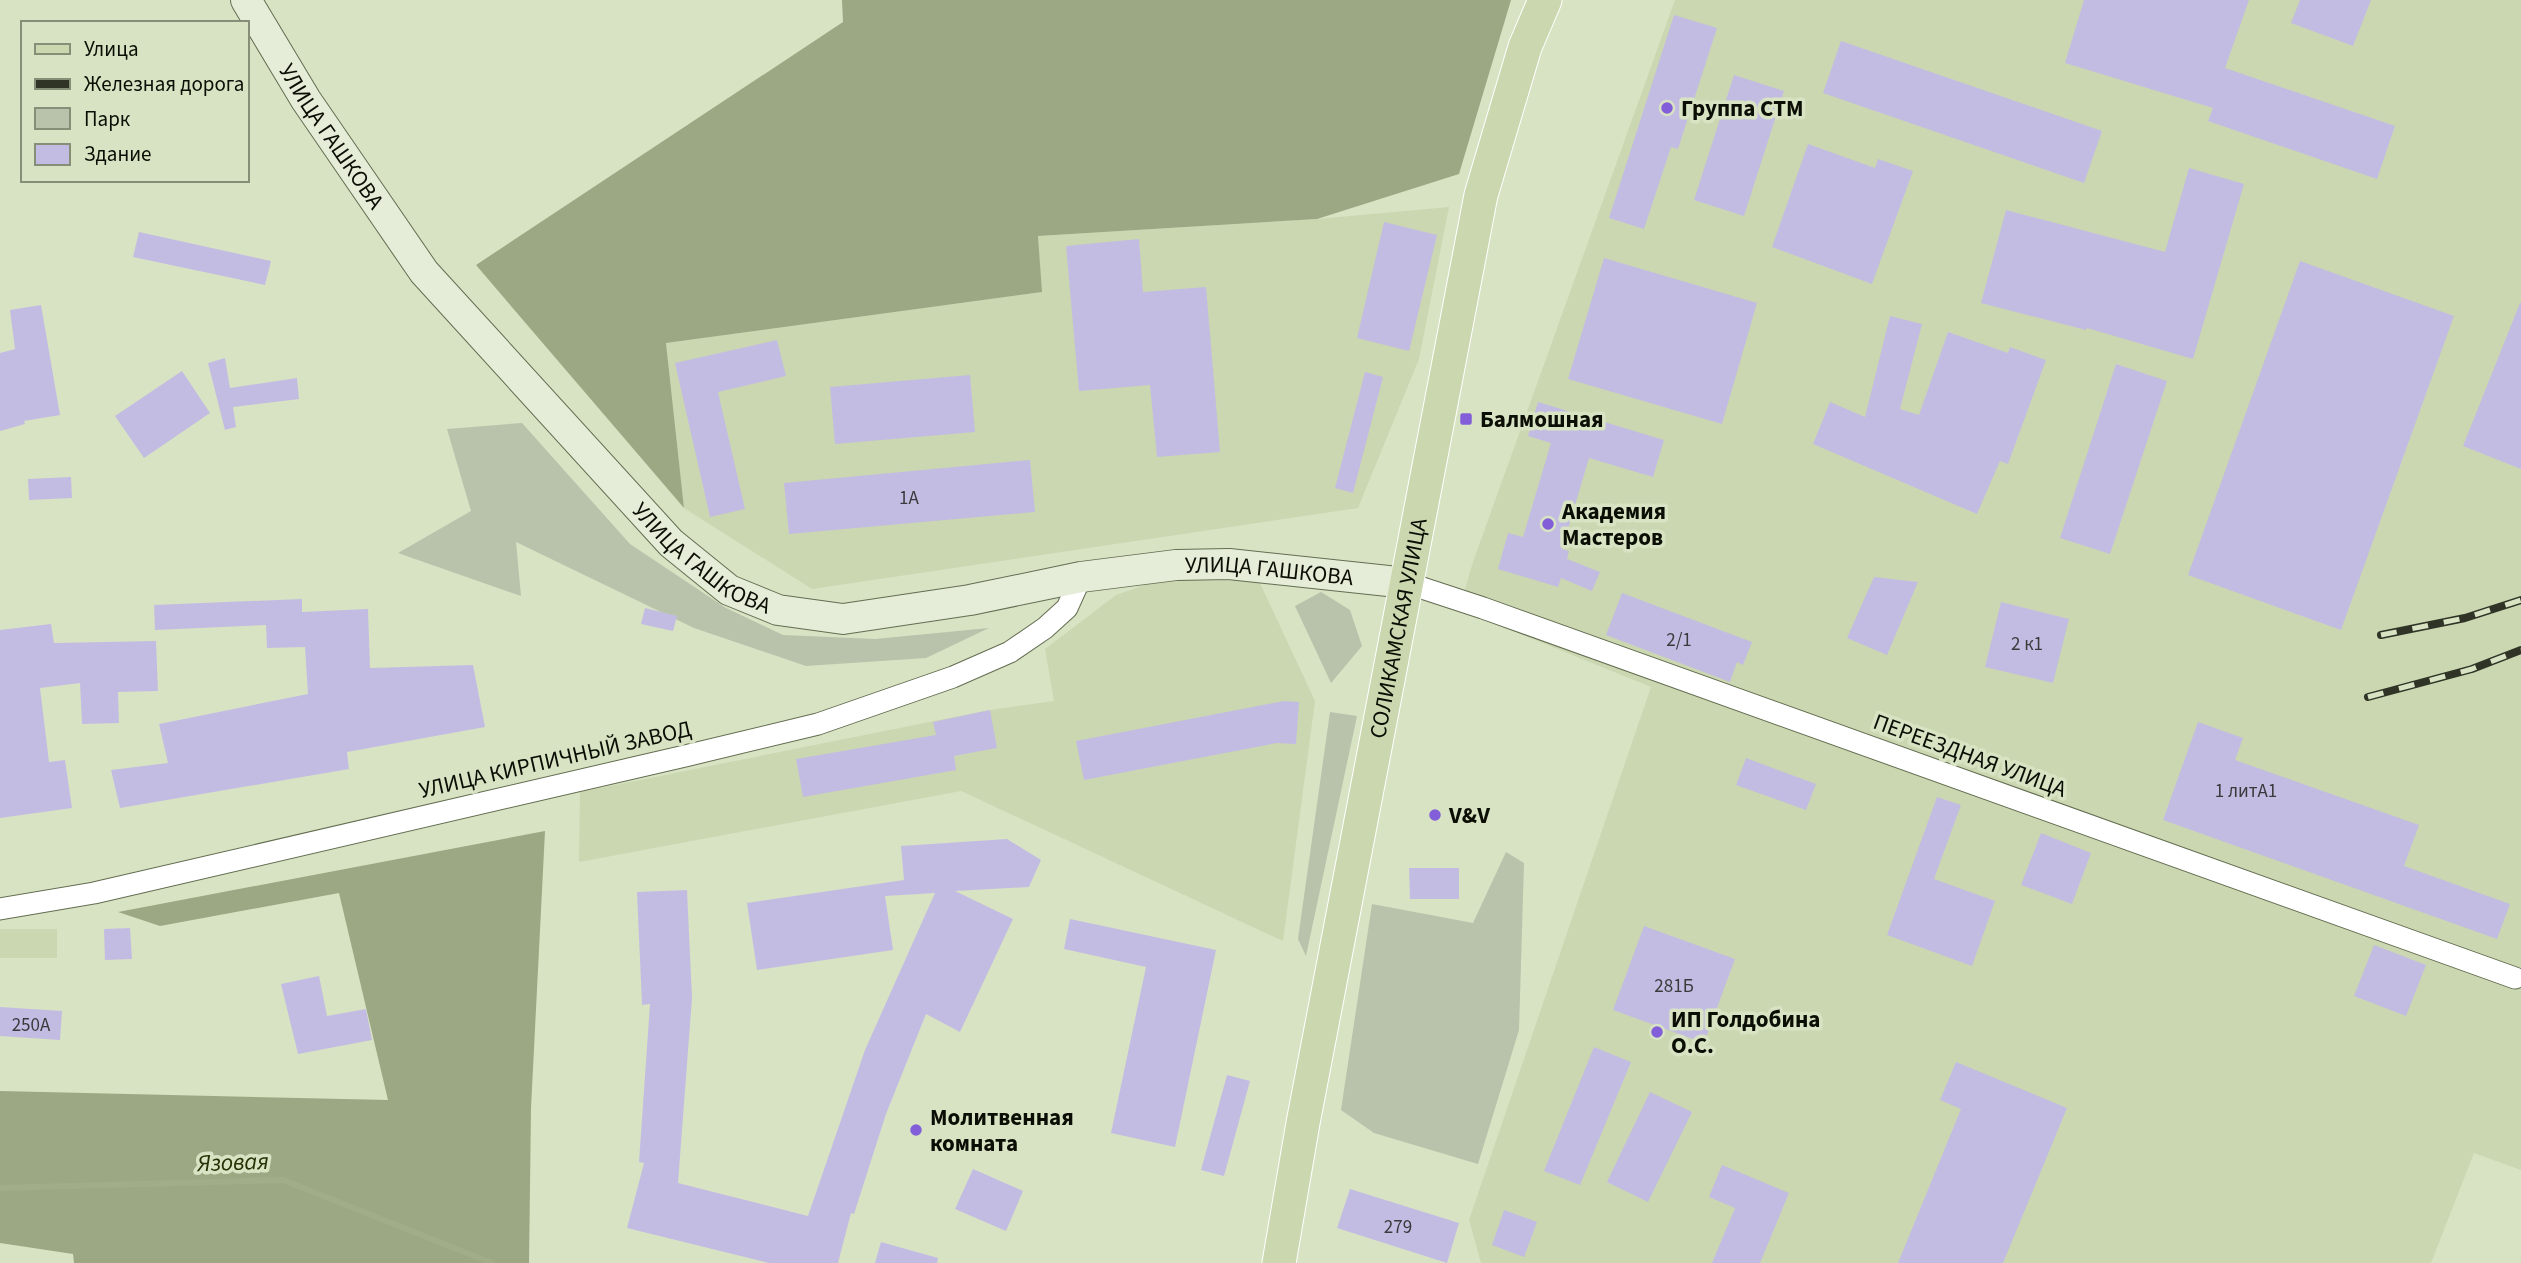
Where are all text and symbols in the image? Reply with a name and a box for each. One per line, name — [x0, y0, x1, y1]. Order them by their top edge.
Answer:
legend — [21, 21, 248, 182]
text: Улица — [84, 34, 139, 64]
street label: УЛИЦА ГАШКОВА — [271, 57, 392, 216]
text: Железная дорога — [84, 69, 244, 99]
place label: Группа СТМ — [1681, 92, 1803, 125]
marker: Группа СТМ — [1659, 100, 1675, 116]
text: Парк — [84, 104, 131, 134]
text: Здание — [84, 139, 152, 169]
place label: Балмошная — [1480, 403, 1604, 436]
marker: Балмошная — [1458, 411, 1474, 427]
house number: 1А — [899, 485, 920, 512]
street label: УЛИЦА ГАШКОВА — [624, 495, 776, 623]
place label: Академия Мастеров — [1561, 495, 1666, 554]
street label: СОЛИКАМСКАЯ УЛИЦА — [1361, 515, 1436, 741]
marker: Академия Мастеров — [1540, 516, 1556, 532]
street label: УЛИЦА ГАШКОВА — [1185, 548, 1355, 594]
house number: 2/1 — [1666, 627, 1692, 654]
house number: 2 к1 — [2011, 631, 2043, 658]
street label: ПЕРЕЕЗДНАЯ УЛИЦА — [1869, 705, 2072, 806]
street label: УЛИЦА КИРПИЧНЫЙ ЗАВОД — [416, 712, 695, 807]
house number: 1 литА1 — [2215, 778, 2277, 805]
place label: V&V — [1448, 799, 1490, 832]
marker: V&V — [1427, 807, 1443, 823]
house number: 281Б — [1654, 973, 1694, 1000]
place label: ИП Голдобина О.С. — [1671, 1003, 1820, 1062]
house number: 250А — [12, 1012, 51, 1039]
marker: ИП Голдобина О.С. — [1649, 1024, 1665, 1040]
place label: Молитвенная комната — [930, 1101, 1074, 1160]
marker: Молитвенная комната — [908, 1122, 924, 1138]
water label: Язовая — [196, 1144, 269, 1181]
house number: 279 — [1384, 1214, 1412, 1241]

